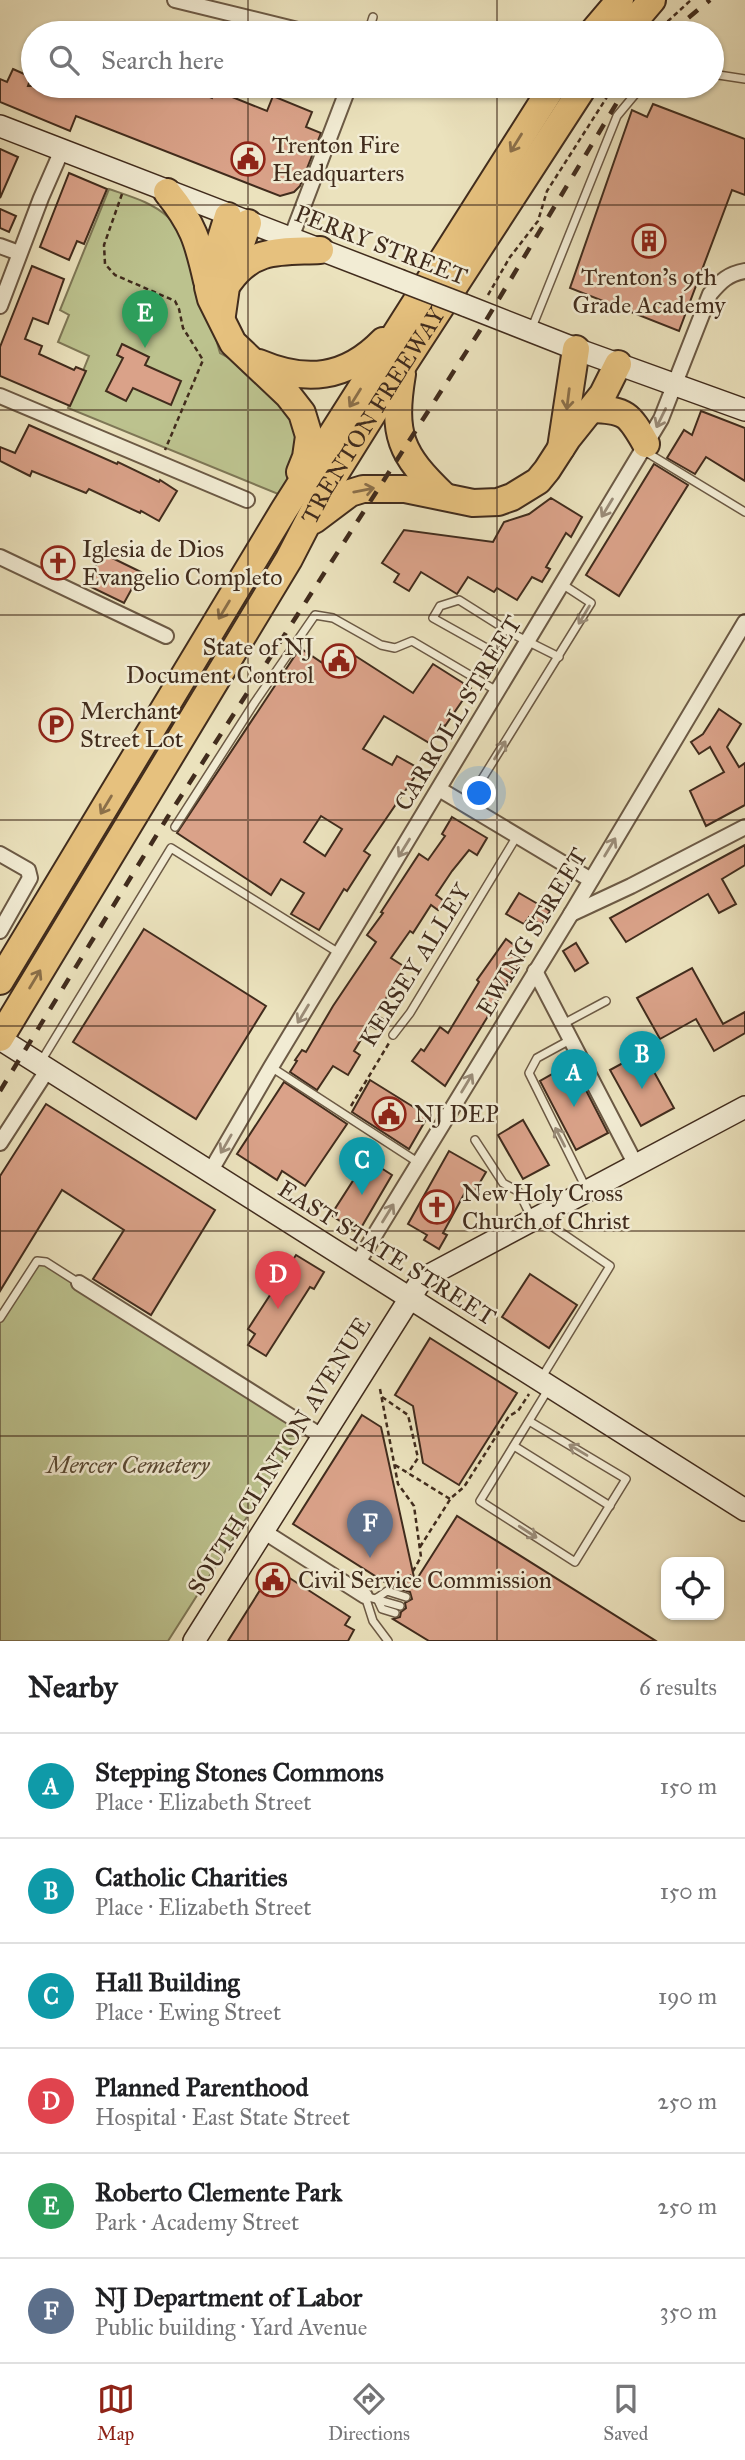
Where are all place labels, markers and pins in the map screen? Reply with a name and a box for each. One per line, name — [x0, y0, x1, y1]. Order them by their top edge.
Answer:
place label: Trenton Fire Headquarters — [272, 130, 404, 188]
public building icon: Trenton Fire Headquarters — [229, 140, 267, 178]
building icon: Trenton's 9th Grade Academy — [630, 222, 668, 260]
place label: Trenton's 9th Grade Academy — [572, 262, 726, 320]
pin: E — [122, 290, 168, 348]
place label: Iglesia de Dios Evangelio Completo — [82, 534, 283, 592]
church icon: Iglesia de Dios Evangelio Completo — [39, 544, 77, 582]
place label: State of NJ Document Control — [126, 632, 315, 690]
public building icon: State of NJ Document Control — [320, 642, 358, 680]
place label: Merchant Street Lot — [80, 696, 184, 754]
parking icon: Merchant Street Lot — [37, 706, 75, 744]
pin: B — [619, 1031, 665, 1089]
pin: A — [551, 1049, 597, 1107]
public building icon: NJ DEP — [370, 1095, 408, 1133]
place label: NJ DEP — [414, 1099, 499, 1129]
pin: C — [339, 1137, 385, 1195]
place label: New Holy Cross Church of Christ — [462, 1178, 630, 1236]
church icon: New Holy Cross Church of Christ — [418, 1188, 456, 1226]
pin: D — [255, 1251, 301, 1309]
pin: F — [347, 1500, 393, 1558]
public building icon: Civil Service Commission — [254, 1561, 292, 1599]
place label: Civil Service Commission — [298, 1565, 552, 1595]

